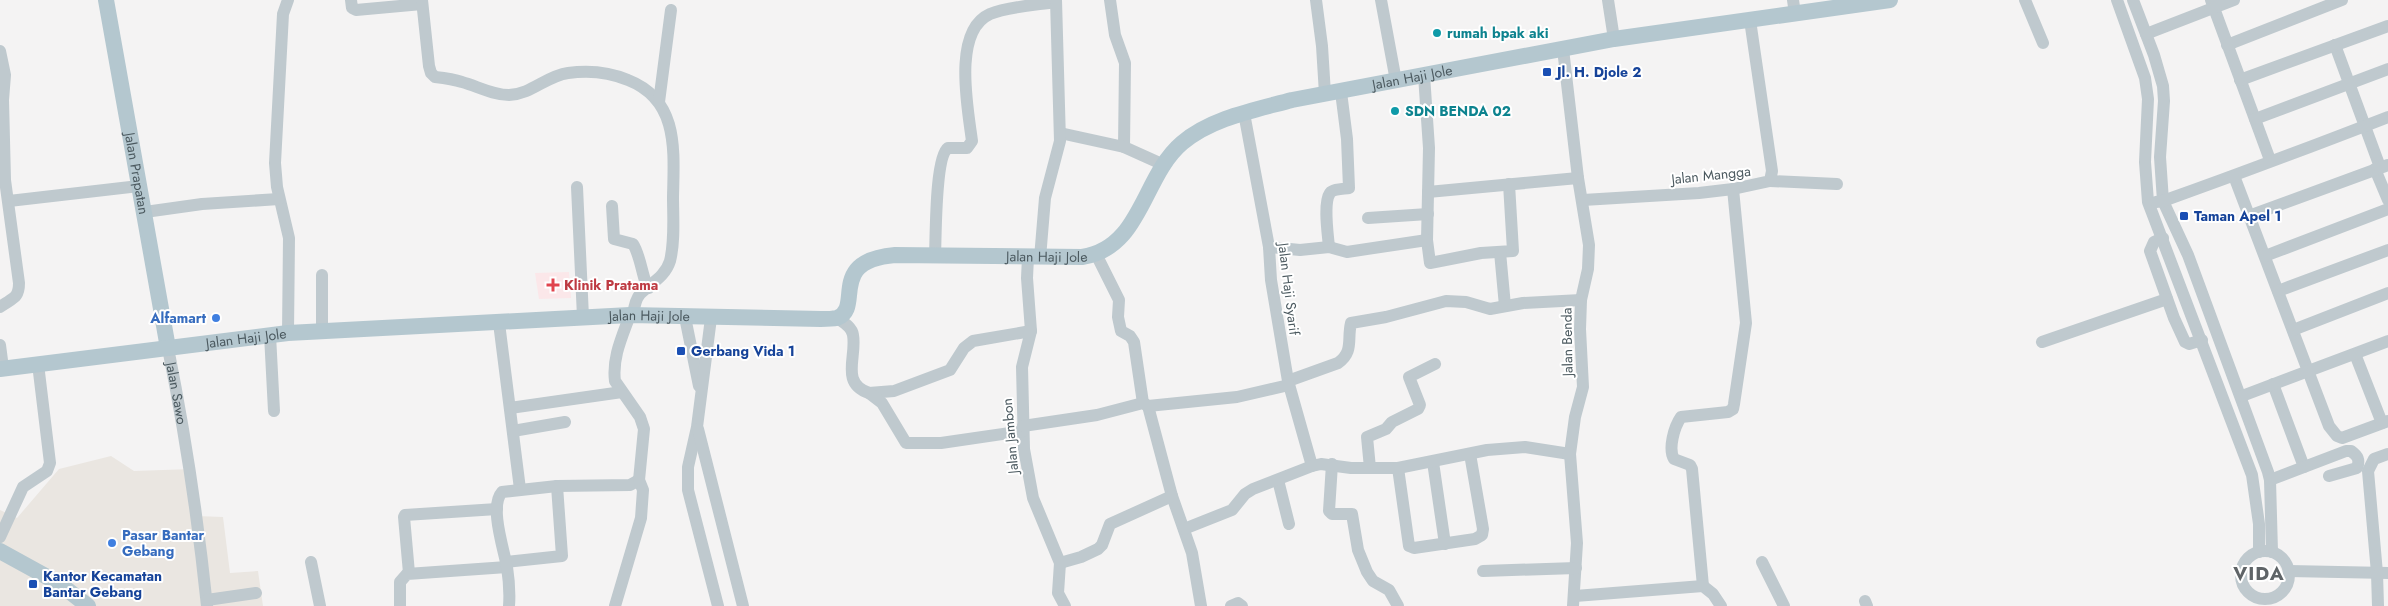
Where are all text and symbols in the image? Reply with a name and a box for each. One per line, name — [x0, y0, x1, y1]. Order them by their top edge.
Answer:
place label: rumah bpak aki — [1447, 23, 1549, 43]
marker: rumah bpak aki — [1431, 27, 1443, 39]
street label: Jalan Haji Jole — [1369, 60, 1454, 95]
place label: Jl. H. Djole 2 — [1554, 62, 1641, 82]
marker: Jl. H. Djole 2 — [1541, 66, 1553, 78]
place label: SDN BENDA 02 — [1405, 101, 1511, 121]
marker: SDN BENDA 02 — [1389, 105, 1401, 117]
street label: Jalan Prapatan — [119, 129, 154, 216]
street label: Jalan Mangga — [1668, 161, 1752, 189]
place label: Taman Apel 1 — [2194, 206, 2281, 226]
marker: Taman Apel 1 — [2178, 210, 2190, 222]
street label: Jalan Haji Syarif — [1273, 240, 1305, 337]
street label: Jalan Haji Jole — [1004, 246, 1089, 267]
place label: Klinik Pratama — [564, 275, 658, 295]
marker: Klinik Pratama — [546, 278, 560, 292]
street label: Jalan Haji Jole — [606, 305, 690, 326]
street label: Jalan Benda — [1556, 307, 1578, 379]
place label: Alfamart — [149, 308, 207, 328]
marker: Alfamart — [210, 312, 222, 324]
street label: Jalan Haji Jole — [203, 323, 288, 353]
place label: Gerbang Vida 1 — [691, 341, 795, 361]
marker: Gerbang Vida 1 — [675, 345, 687, 357]
street label: Jalan Sawo — [161, 358, 192, 426]
street label: Jalan Jambon — [997, 397, 1023, 477]
place label: Pasar Bantar Gebang — [122, 525, 205, 561]
marker: Pasar Bantar Gebang — [106, 537, 118, 549]
district label: VIDA — [2232, 560, 2285, 587]
place label: Kantor Kecamatan Bantar Gebang — [43, 566, 162, 602]
marker: Kantor Kecamatan Bantar Gebang — [27, 578, 39, 590]

